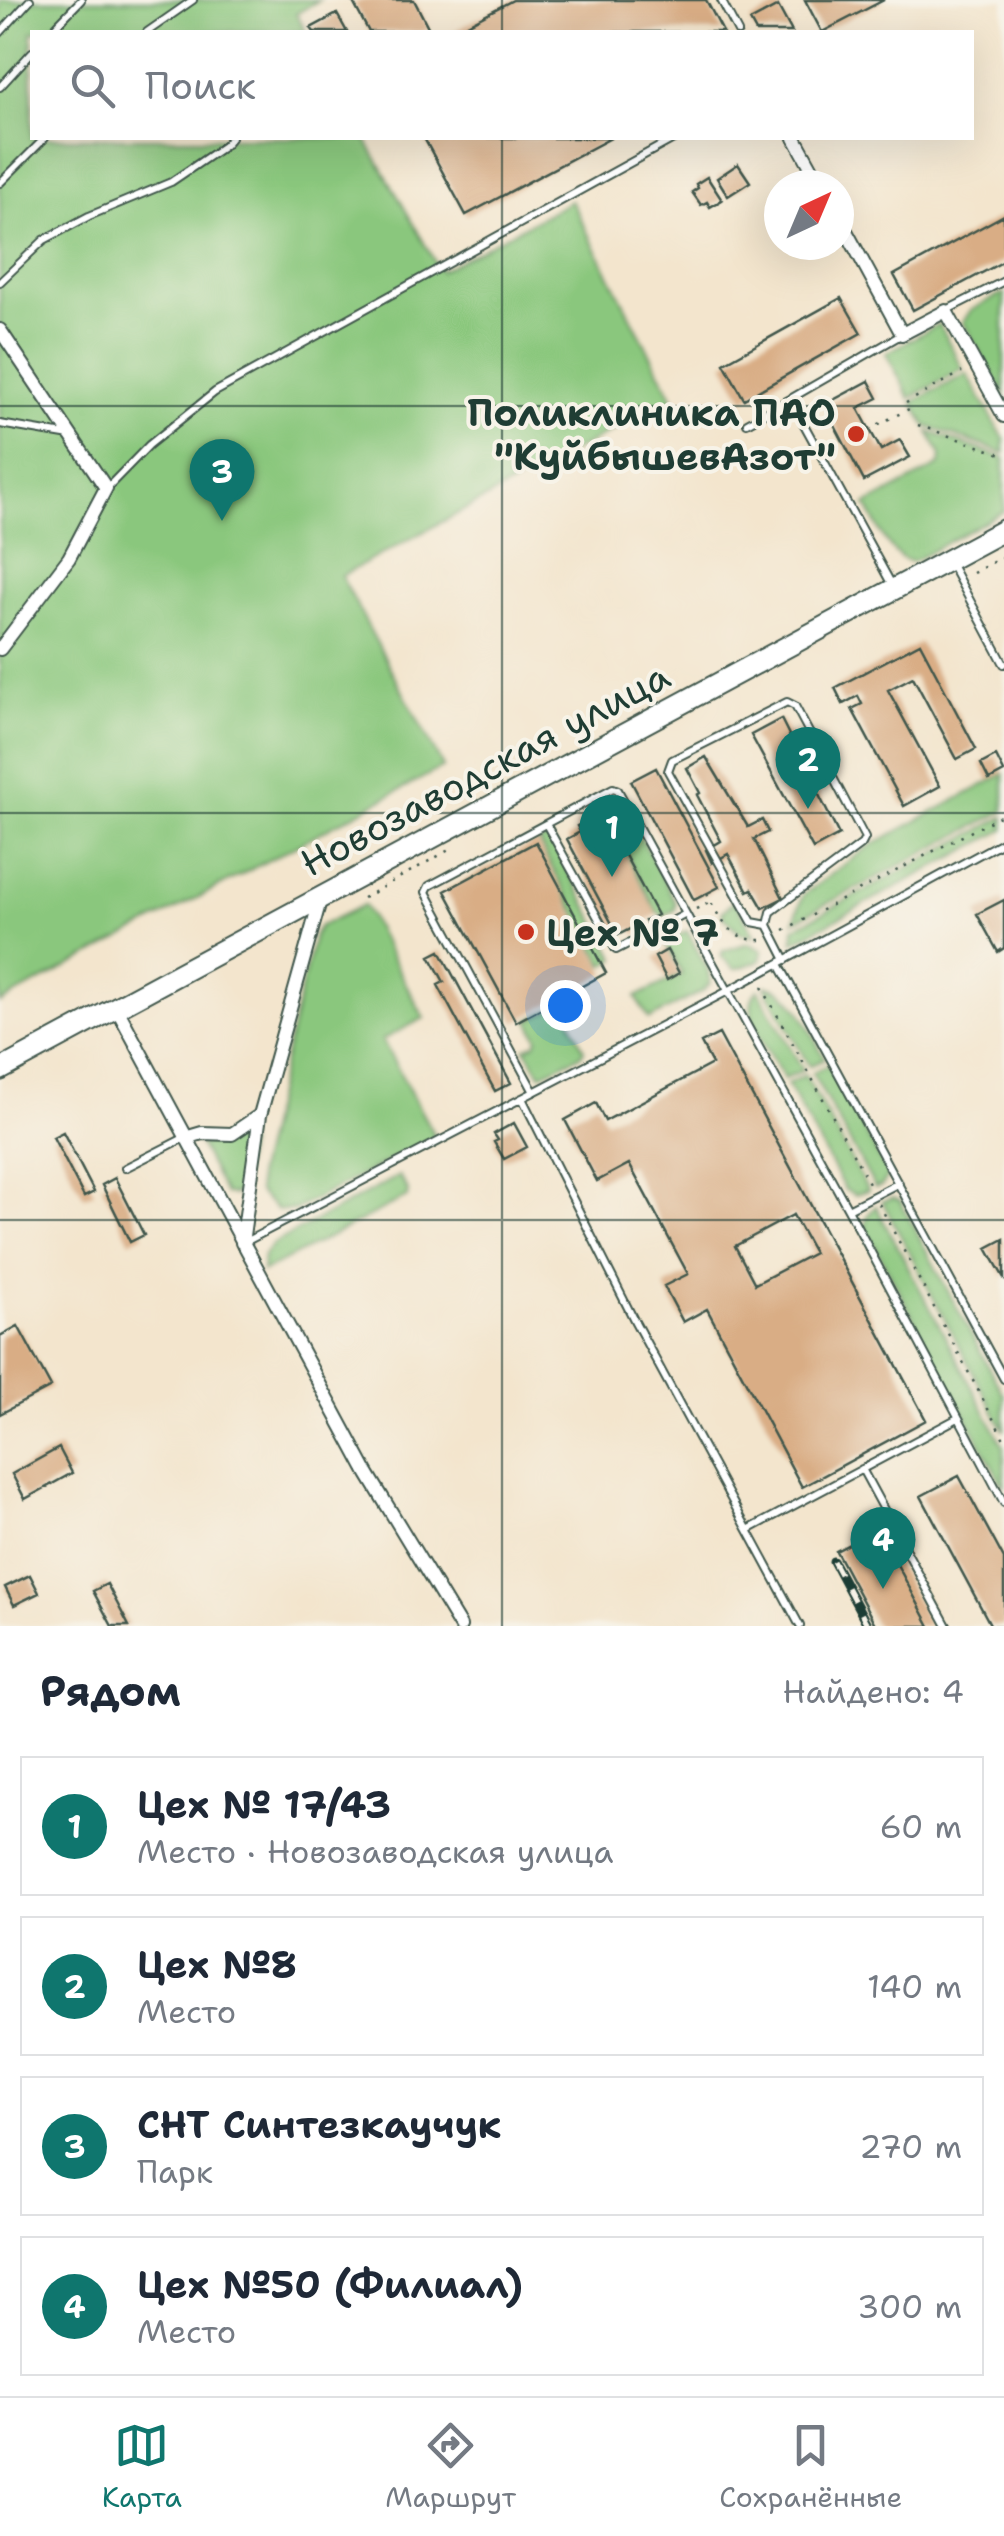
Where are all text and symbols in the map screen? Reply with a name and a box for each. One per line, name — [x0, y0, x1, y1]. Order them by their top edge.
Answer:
search box — [30, 30, 974, 140]
icon: search — [65, 58, 120, 113]
text: Поиск — [145, 60, 256, 111]
north arrow — [764, 170, 854, 260]
place label: Поликлиника ПАО "КуйбышевАзот" — [467, 387, 836, 482]
marker: Поликлиника ПАО "КуйбышевАзот" — [845, 423, 867, 445]
pin: 3 — [190, 438, 254, 521]
street label: Новозаводская улица — [291, 650, 679, 888]
pin: 2 — [776, 726, 840, 809]
pin: 1 — [580, 794, 644, 877]
place label: Цех № 7 — [546, 907, 719, 958]
marker: Цех № 7 — [515, 921, 537, 943]
your location — [540, 980, 591, 1031]
pin: 4 — [850, 1506, 916, 1589]
text: Рядом — [40, 1663, 181, 1719]
text: Найдено: 4 — [783, 1670, 964, 1713]
text: Цех № 17/43 — [137, 1779, 391, 1830]
text: 1 — [67, 1805, 82, 1848]
text: 60 m — [880, 1805, 962, 1848]
text: Место · Новозаводская улица — [137, 1830, 613, 1873]
text: Цех №8 — [137, 1939, 297, 1990]
text: 2 — [63, 1965, 86, 2008]
text: 140 m — [867, 1965, 962, 2008]
text: Место — [137, 1990, 236, 2033]
text: СНТ Синтезкаучук — [137, 2099, 501, 2150]
text: 3 — [63, 2125, 86, 2168]
text: 270 m — [859, 2125, 962, 2168]
text: Парк — [137, 2150, 213, 2193]
text: Цех №50 (Филиал) — [137, 2259, 523, 2310]
text: 4 — [63, 2285, 86, 2328]
text: 300 m — [857, 2285, 962, 2328]
text: Место — [137, 2310, 236, 2353]
tab: Карта — [102, 2418, 182, 2516]
tab: Маршрут — [385, 2418, 516, 2516]
tab: Сохранённые — [719, 2418, 902, 2516]

